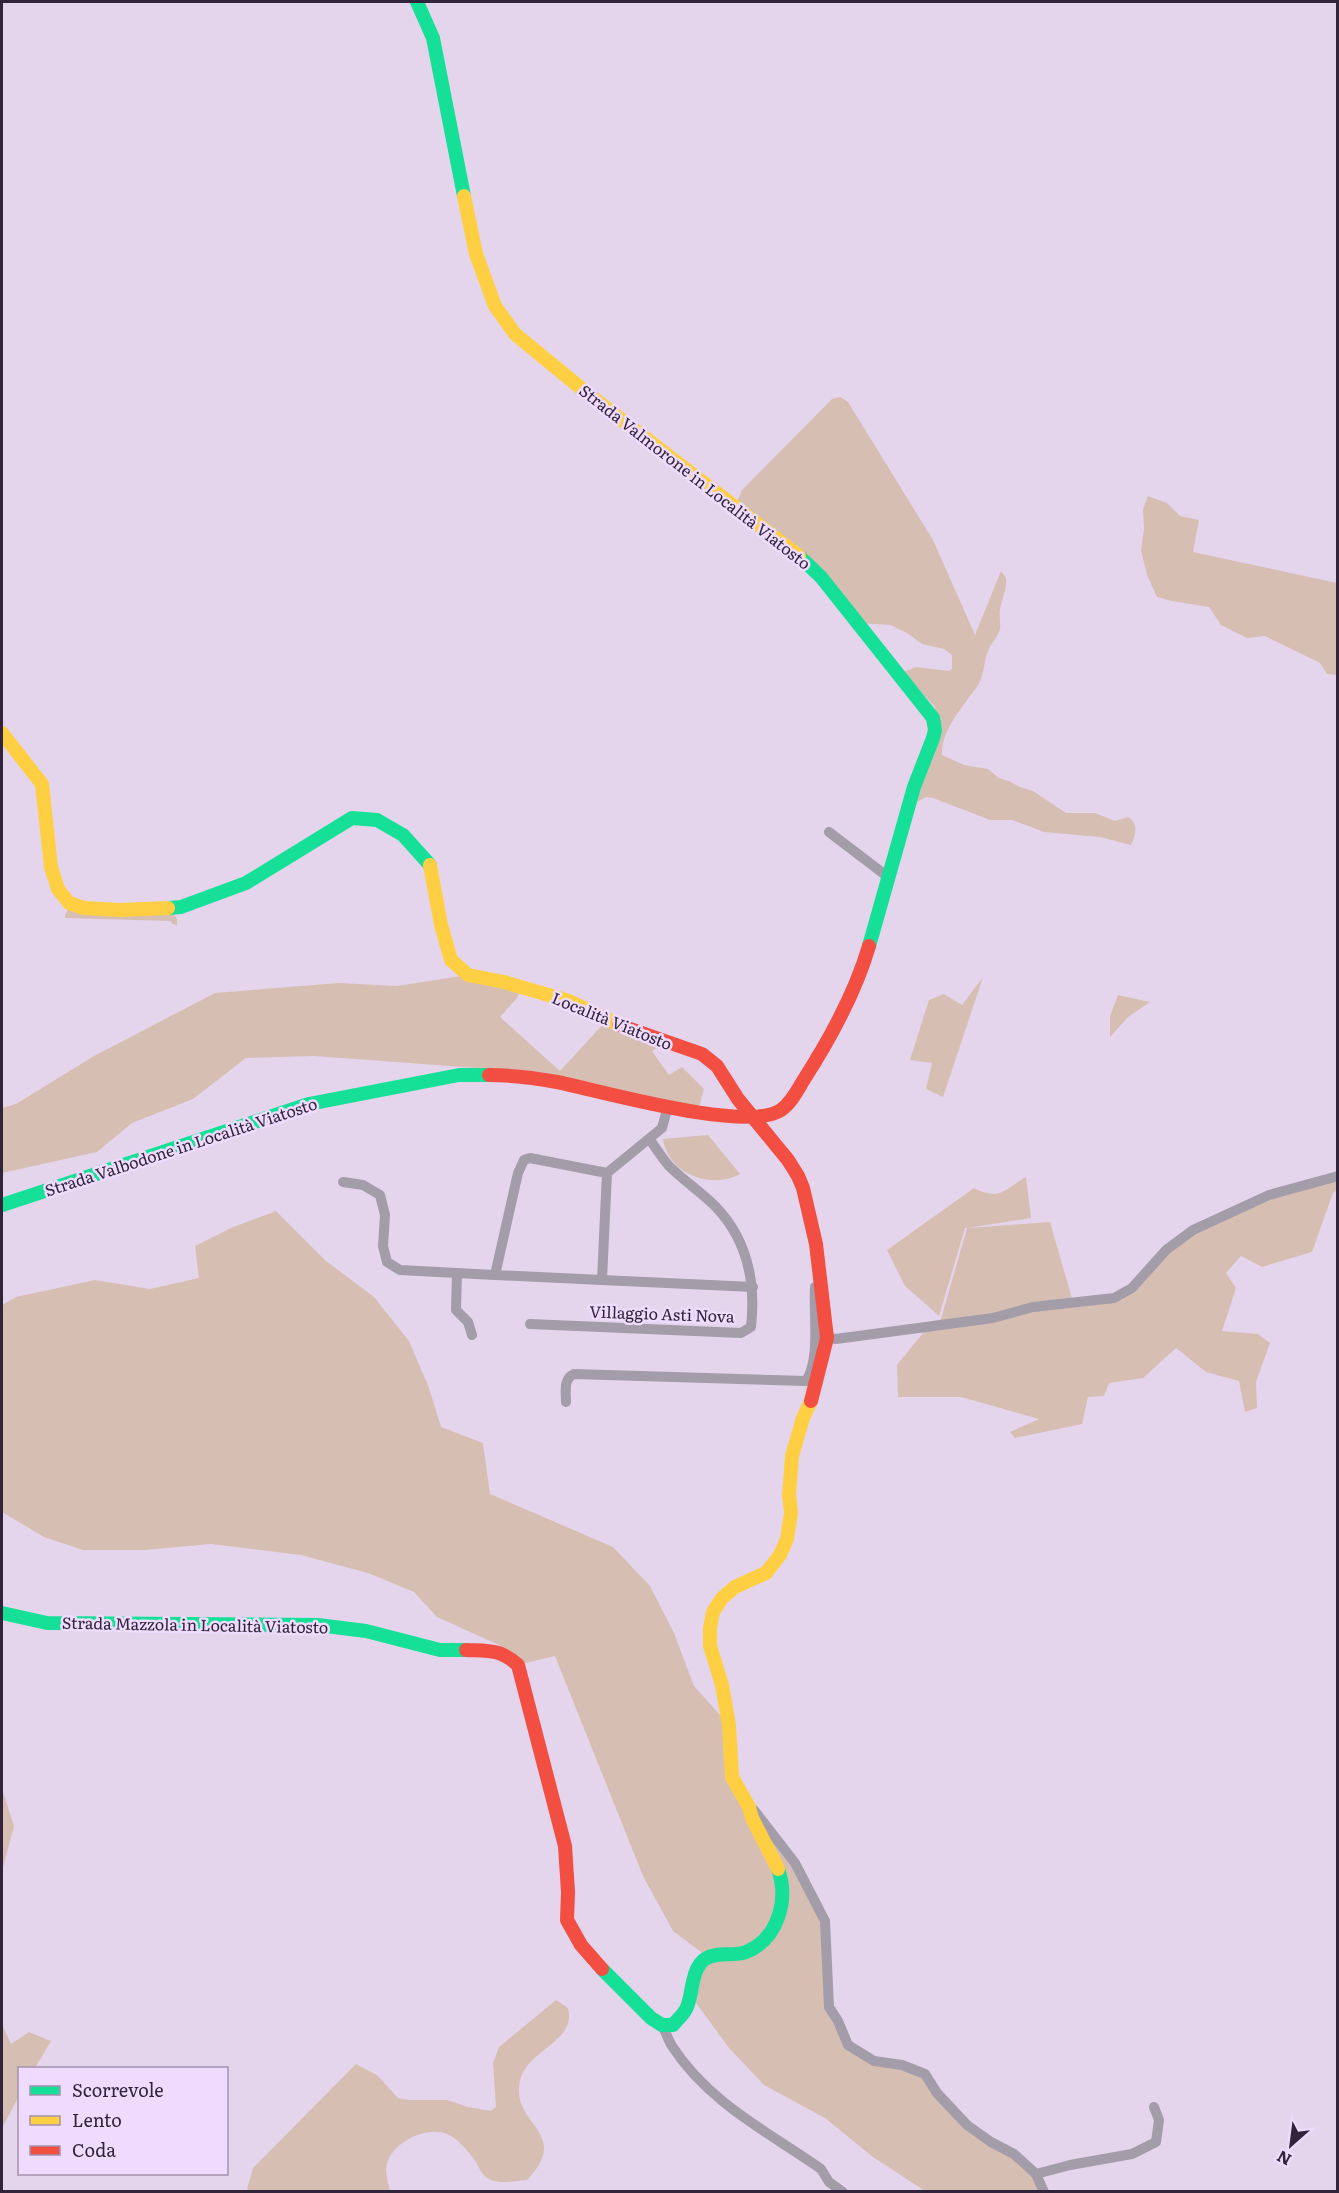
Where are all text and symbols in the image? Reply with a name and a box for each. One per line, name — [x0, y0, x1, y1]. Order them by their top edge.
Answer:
street label: Strada Valmorone in Località Viatosto — [575, 378, 817, 574]
street label: Località Viatosto — [549, 985, 676, 1055]
street label: Strada Valbodone in Località Viatosto — [41, 1091, 320, 1201]
street label: Villaggio Asti Nova — [589, 1298, 735, 1328]
street label: Strada Mazzola in Località Viatosto — [62, 1610, 328, 1638]
legend — [18, 2067, 228, 2175]
text: Scorrevole — [72, 2076, 164, 2103]
text: Lento — [72, 2106, 122, 2133]
north arrow — [1261, 2115, 1321, 2175]
text: Coda — [72, 2136, 116, 2163]
text: N — [1272, 2145, 1295, 2173]

